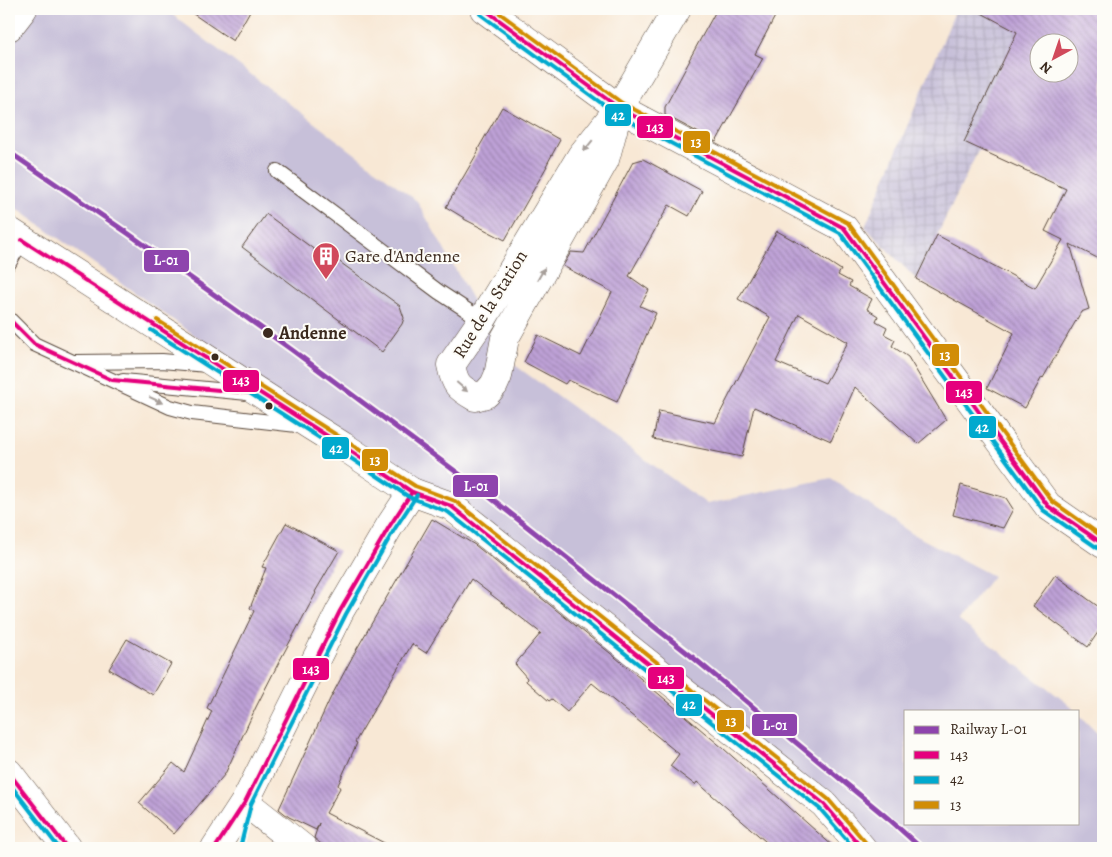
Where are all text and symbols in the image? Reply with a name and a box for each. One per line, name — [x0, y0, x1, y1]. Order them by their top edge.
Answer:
north arrow — [1030, 32, 1080, 82]
text: N — [1036, 57, 1056, 78]
line badge: 42 — [604, 103, 632, 127]
text: 42 — [611, 106, 625, 125]
line badge: 143 — [636, 115, 674, 139]
text: 143 — [646, 118, 664, 137]
line badge: 13 — [682, 130, 711, 154]
text: 13 — [690, 133, 702, 152]
one-way arrow — [583, 139, 594, 152]
building icon: Gare d'Andenne — [311, 241, 341, 280]
place label: Gare d'Andenne — [345, 244, 460, 268]
street label: Rue de la Station — [447, 245, 533, 363]
line badge: L-01 — [143, 249, 190, 273]
text: L-01 — [154, 251, 178, 270]
one-way arrow — [537, 266, 545, 281]
place label: Andenne — [278, 321, 347, 345]
marker: Andenne — [261, 326, 275, 340]
line badge: 13 — [931, 343, 960, 367]
text: 13 — [939, 346, 951, 365]
unlabelled marker — [210, 352, 220, 362]
line badge: 143 — [222, 369, 260, 393]
text: 143 — [232, 371, 250, 390]
line badge: 143 — [945, 380, 983, 404]
one-way arrow — [455, 382, 468, 393]
text: 143 — [955, 383, 973, 402]
one-way arrow — [149, 396, 164, 405]
unlabelled marker — [264, 401, 274, 411]
line badge: 42 — [968, 415, 997, 439]
text: 42 — [975, 418, 989, 437]
line badge: 42 — [321, 436, 350, 460]
text: 42 — [329, 439, 343, 458]
line badge: 13 — [361, 448, 389, 472]
text: 13 — [369, 451, 381, 470]
line badge: L-01 — [452, 474, 499, 498]
text: L-01 — [464, 477, 488, 496]
line badge: 143 — [292, 657, 330, 681]
text: 143 — [302, 660, 320, 679]
line badge: 143 — [647, 666, 685, 690]
text: 143 — [657, 669, 675, 688]
line badge: 42 — [675, 693, 703, 717]
text: 42 — [682, 695, 696, 714]
line badge: 13 — [716, 709, 745, 733]
legend — [904, 710, 1080, 824]
text: 13 — [725, 712, 737, 731]
line badge: L-01 — [751, 713, 798, 737]
text: L-01 — [763, 716, 787, 735]
text: Railway L-01 — [950, 719, 1027, 739]
text: 143 — [950, 745, 968, 765]
text: 42 — [950, 769, 964, 789]
text: 13 — [950, 795, 961, 815]

